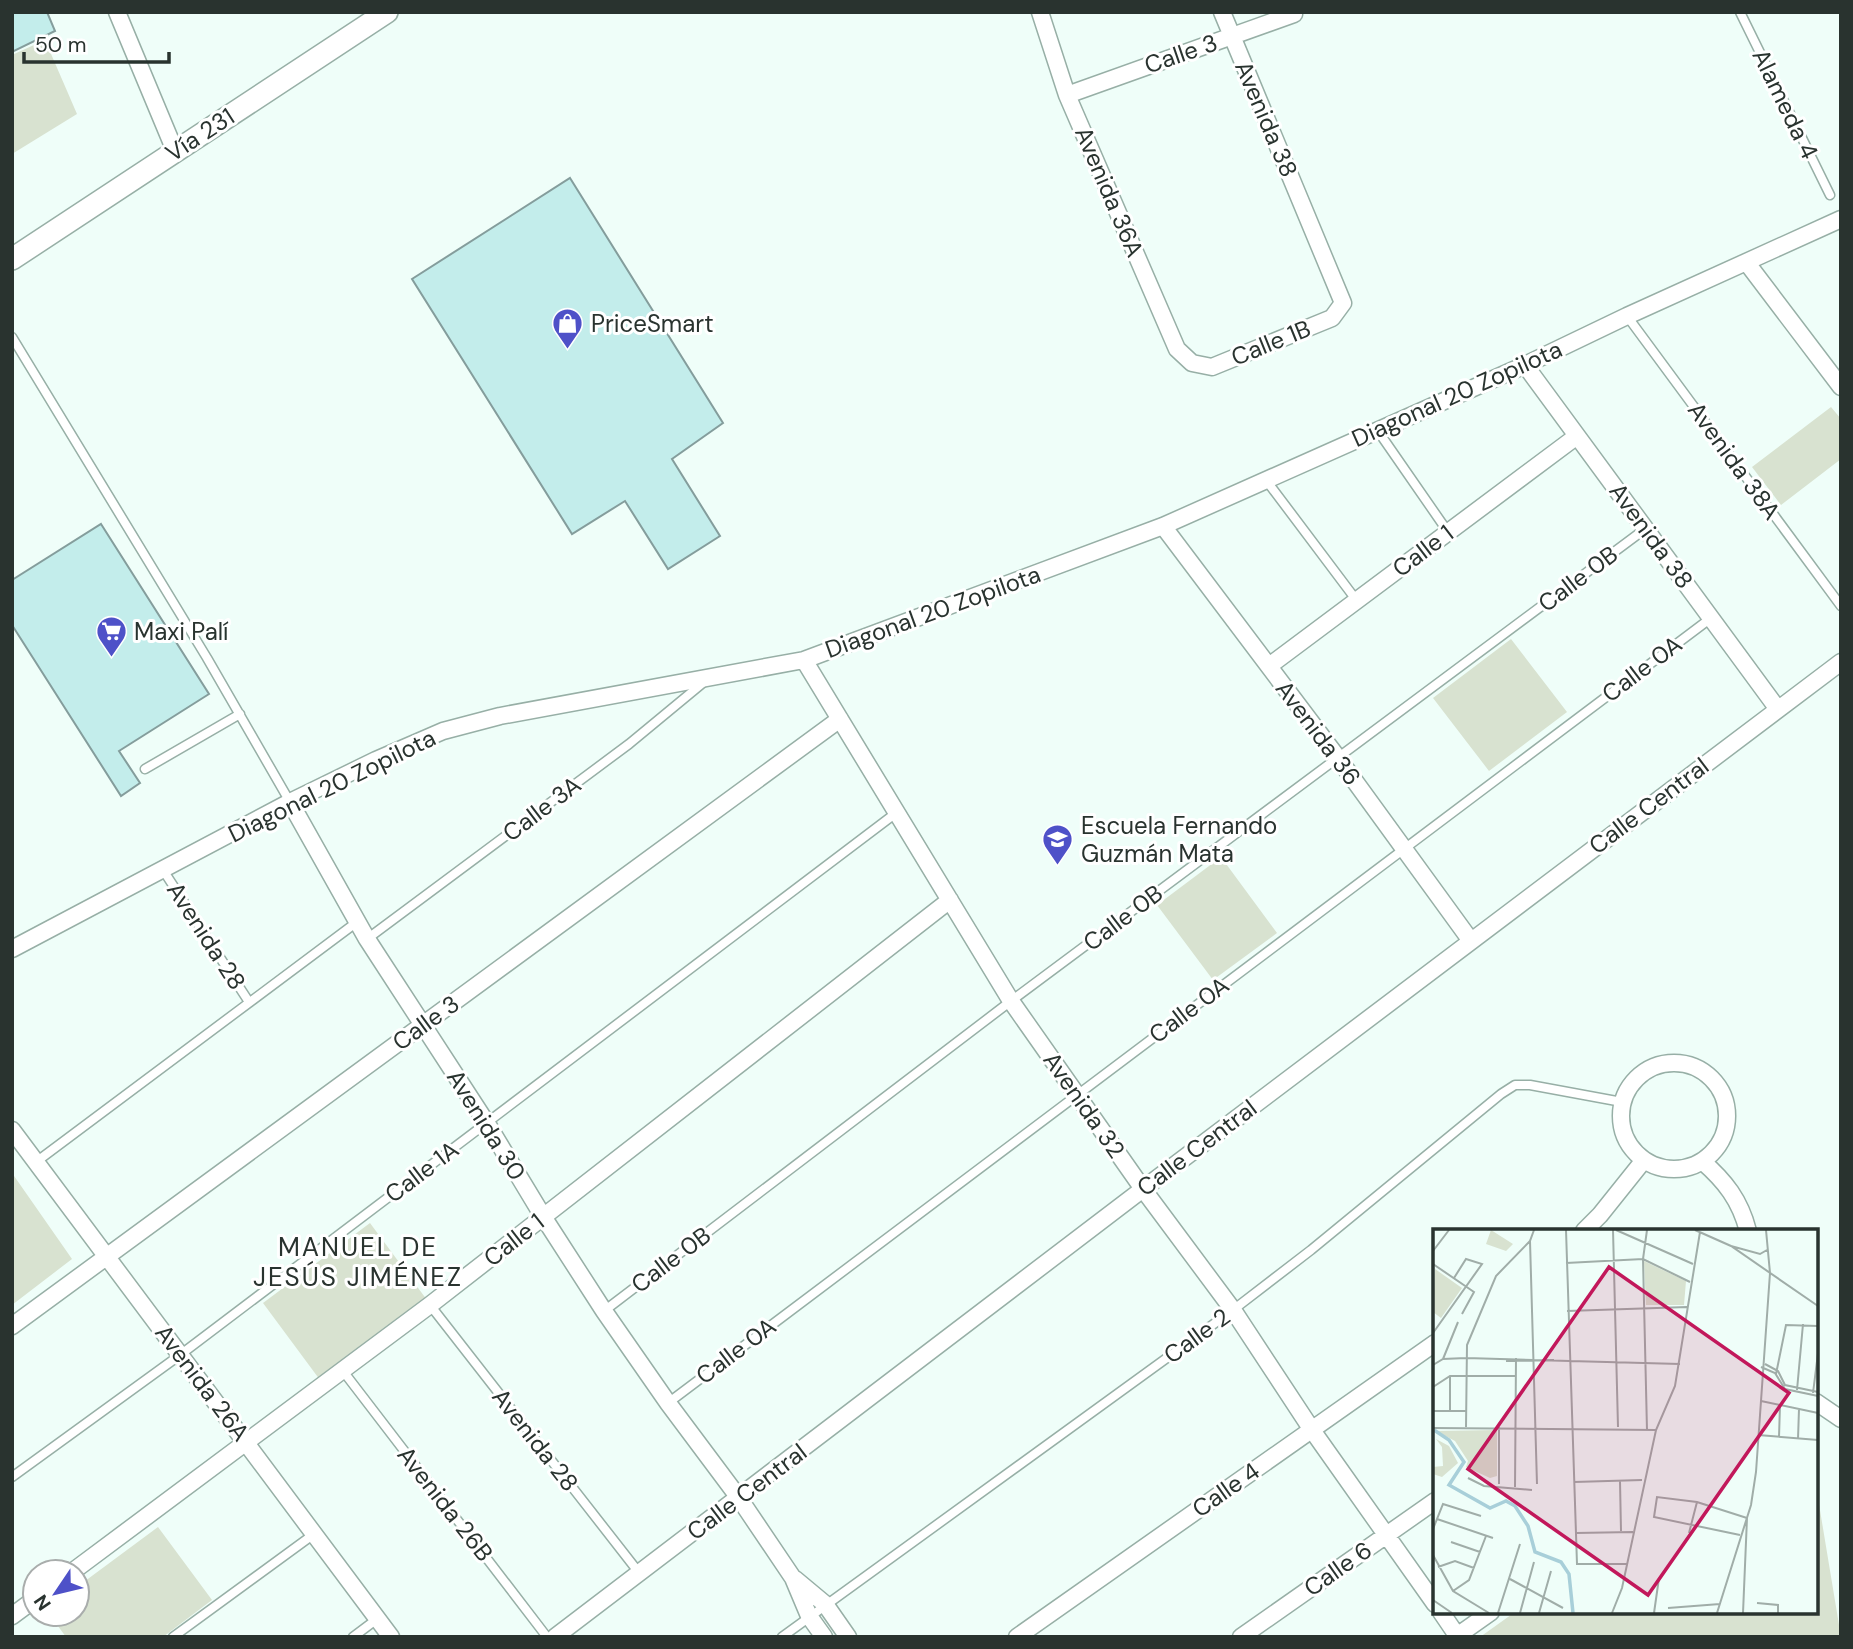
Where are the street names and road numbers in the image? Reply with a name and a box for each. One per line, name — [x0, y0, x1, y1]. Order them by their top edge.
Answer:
street label: Calle 3 — [1140, 27, 1221, 80]
street label: Alameda 4 — [1746, 44, 1825, 164]
street label: Avenida 38 — [1228, 56, 1305, 182]
street label: Vía 231 — [159, 101, 240, 168]
street label: Avenida 36A — [1068, 122, 1151, 262]
street label: Calle 1B — [1227, 313, 1315, 372]
street label: Diagonal 20 Zopilota — [1347, 333, 1567, 454]
street label: Avenida 38A — [1681, 396, 1788, 526]
street label: Avenida 38 — [1603, 477, 1700, 595]
street label: Calle 1 — [1386, 518, 1459, 584]
street label: Calle 0B — [1532, 539, 1624, 619]
street label: Diagonal 20 Zopilota — [821, 558, 1045, 665]
street label: Calle 0A — [1595, 628, 1688, 709]
street label: Avenida 36 — [1269, 674, 1368, 791]
street label: Diagonal 20 Zopilota — [223, 722, 441, 849]
street label: Calle Central — [1583, 750, 1715, 861]
street label: Calle 3A — [496, 769, 587, 848]
street label: Avenida 28 — [160, 876, 253, 996]
street label: Calle 0B — [1077, 878, 1169, 958]
street label: Calle 0A — [1142, 969, 1235, 1050]
street label: Calle 3 — [386, 988, 465, 1057]
street label: Avenida 32 — [1037, 1046, 1132, 1164]
street label: Avenida 30 — [440, 1064, 533, 1186]
street label: Calle Central — [1131, 1092, 1263, 1203]
street label: Calle 1A — [379, 1134, 465, 1209]
street label: Calle 1 — [477, 1206, 550, 1273]
street label: Calle 0B — [625, 1220, 717, 1300]
street label: Calle 2 — [1157, 1301, 1236, 1370]
street label: Calle 0A — [689, 1310, 782, 1391]
street label: Avenida 26A — [148, 1318, 256, 1447]
street label: Avenida 28 — [485, 1382, 585, 1497]
street label: Calle Central — [681, 1436, 813, 1547]
street label: Avenida 26B — [391, 1440, 500, 1568]
street label: Calle 4 — [1186, 1455, 1266, 1524]
street label: Calle 6 — [1298, 1534, 1378, 1603]

